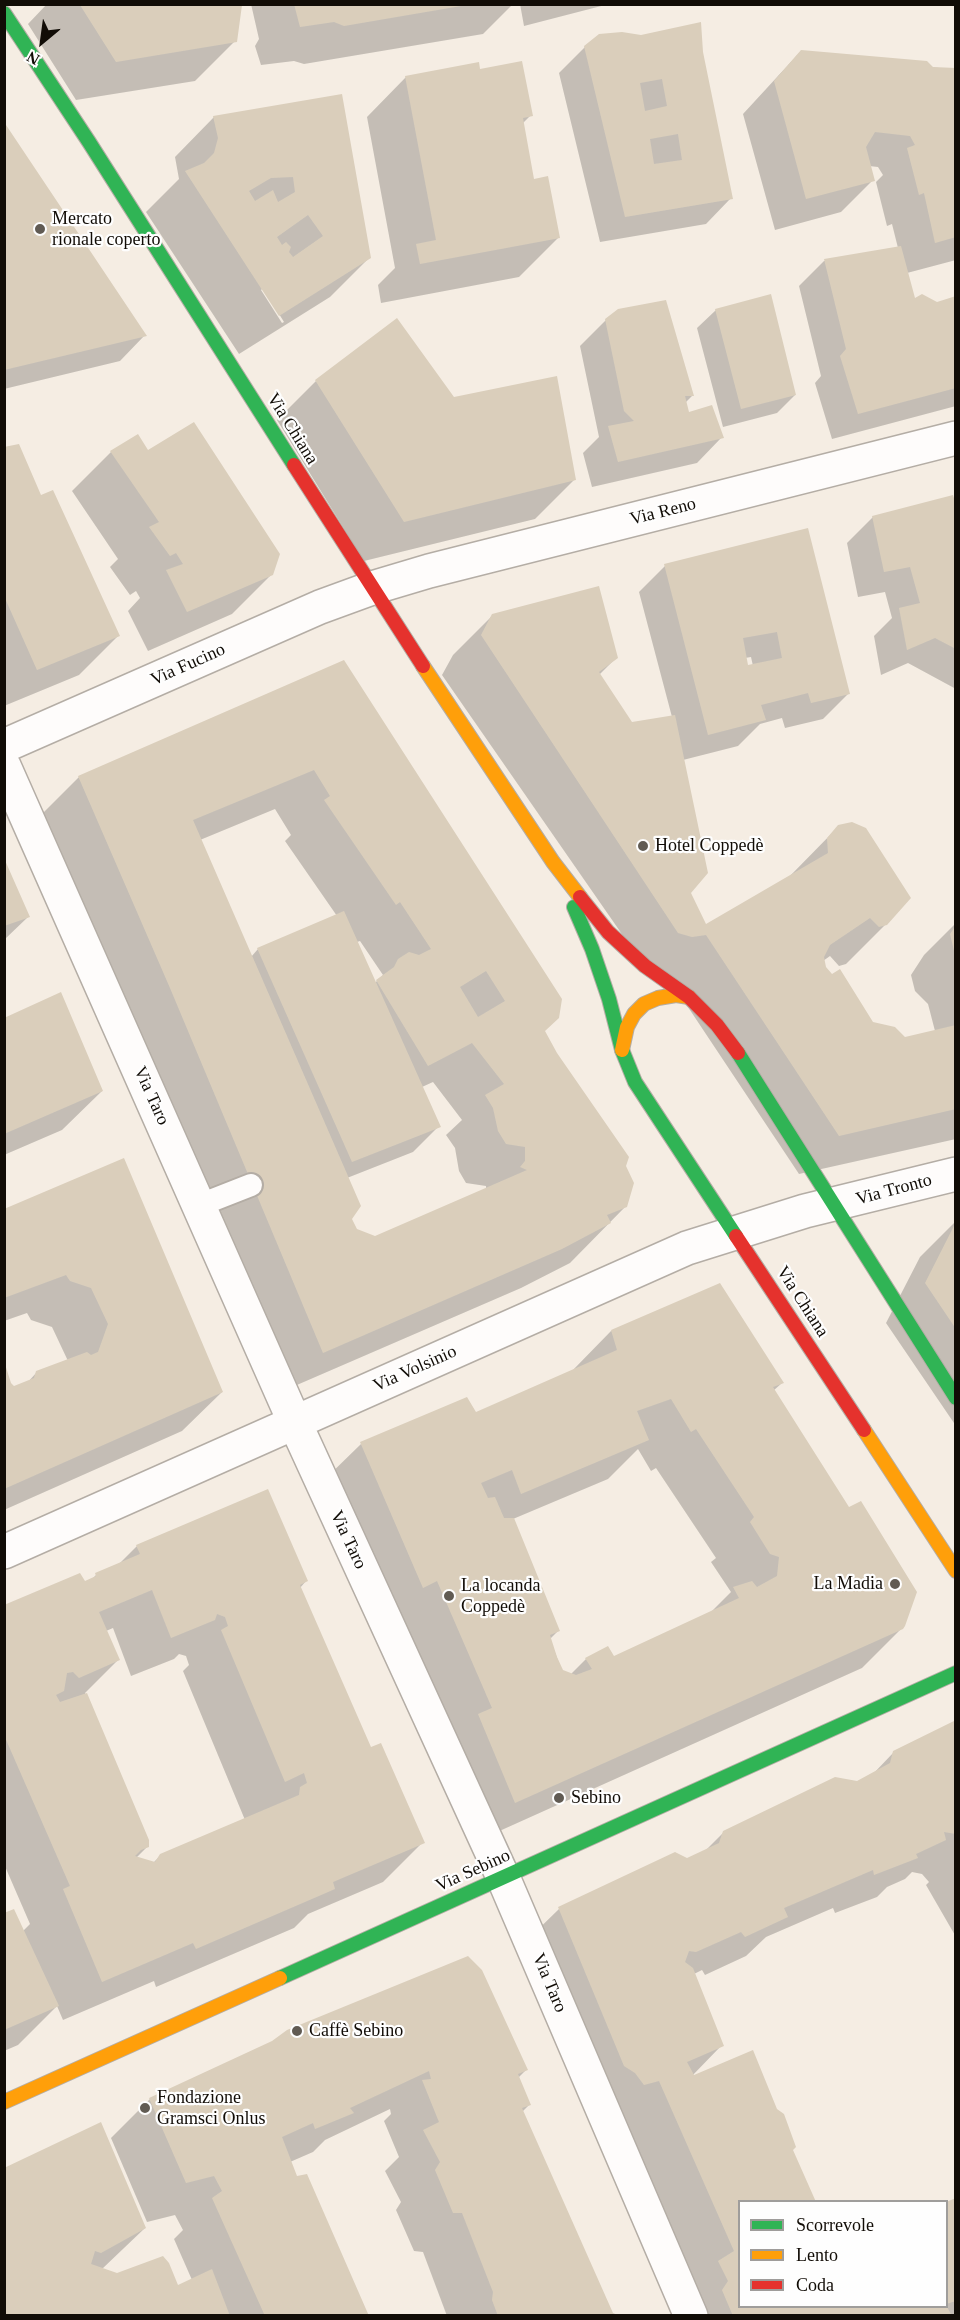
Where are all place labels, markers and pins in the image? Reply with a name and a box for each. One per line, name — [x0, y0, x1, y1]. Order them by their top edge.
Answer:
place label: Mercato rionale coperto — [52, 208, 160, 250]
marker: Mercato rionale coperto — [33, 222, 47, 236]
place label: Hotel Coppedè — [655, 835, 763, 857]
marker: Hotel Coppedè — [636, 839, 650, 853]
place label: La Madia — [814, 1573, 883, 1595]
place label: La locanda Coppedè — [461, 1575, 540, 1618]
marker: La Madia — [888, 1577, 902, 1591]
marker: La locanda Coppedè — [442, 1589, 456, 1603]
place label: Sebino — [571, 1787, 621, 1809]
marker: Sebino — [552, 1791, 566, 1805]
place label: Caffè Sebino — [309, 2020, 403, 2042]
marker: Caffè Sebino — [290, 2024, 304, 2038]
place label: Fondazione Gramsci Onlus — [157, 2087, 265, 2130]
marker: Fondazione Gramsci Onlus — [138, 2101, 152, 2115]

